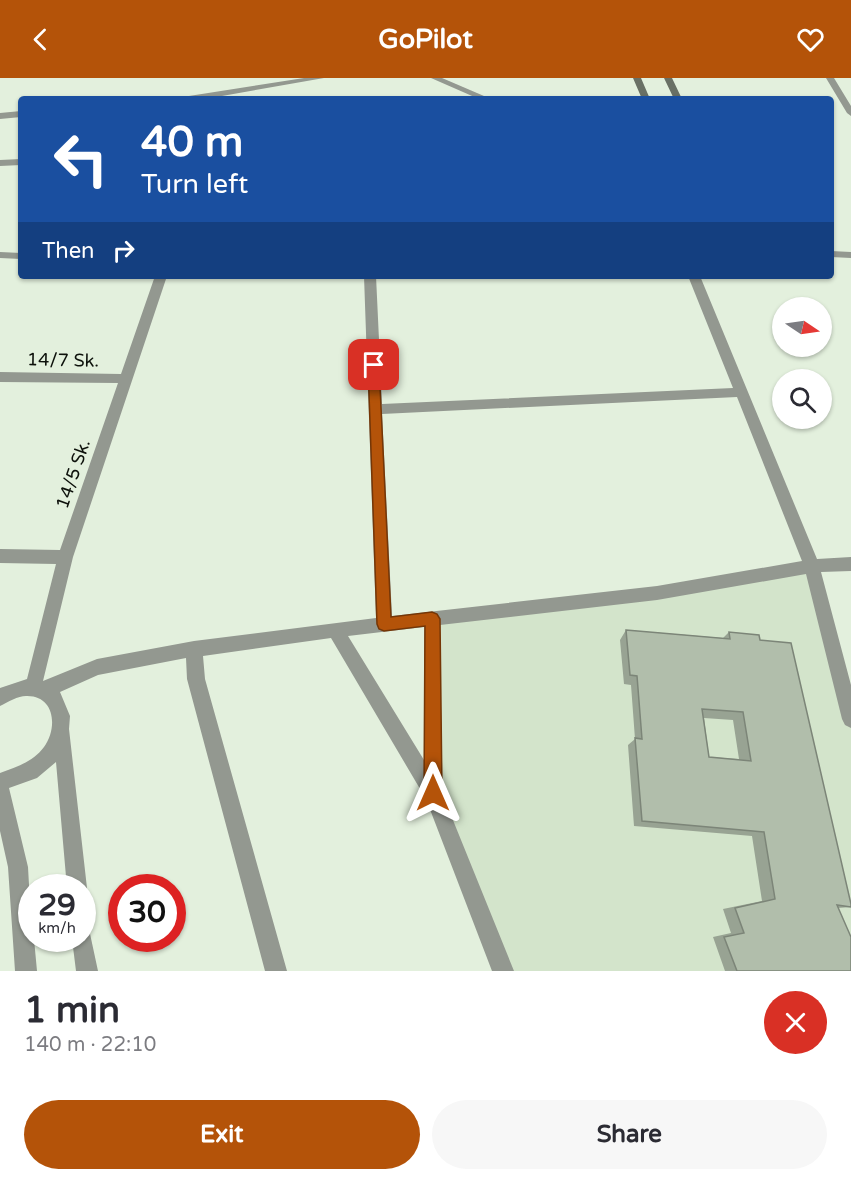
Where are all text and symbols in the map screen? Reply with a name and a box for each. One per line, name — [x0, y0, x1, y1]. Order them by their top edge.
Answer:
icon: back — [24, 23, 57, 56]
text: GoPilot — [378, 23, 473, 56]
icon: heart — [794, 23, 827, 56]
text: 40 m — [141, 117, 243, 168]
icon: left — [42, 120, 120, 198]
text: Turn left — [141, 168, 248, 201]
icon: right — [107, 234, 140, 267]
text: Then — [42, 238, 95, 264]
north arrow — [772, 297, 832, 357]
map controls — [772, 297, 832, 429]
pin — [348, 339, 399, 390]
street label: 14/7 Sk. — [27, 348, 99, 372]
icon: arrive — [357, 348, 390, 381]
button: search — [772, 369, 832, 429]
street label: 14/5 Sk. — [51, 436, 95, 512]
position arrow — [401, 761, 465, 825]
speed limit sign: 30 — [108, 874, 186, 952]
text: 29 — [38, 887, 76, 924]
text: km/h — [38, 919, 76, 937]
text: 1 min — [24, 989, 120, 1032]
button: close — [764, 991, 827, 1054]
text: 140 m · 22:10 — [24, 1033, 156, 1057]
button: Exit — [24, 1100, 420, 1169]
button: Share — [432, 1100, 827, 1169]

